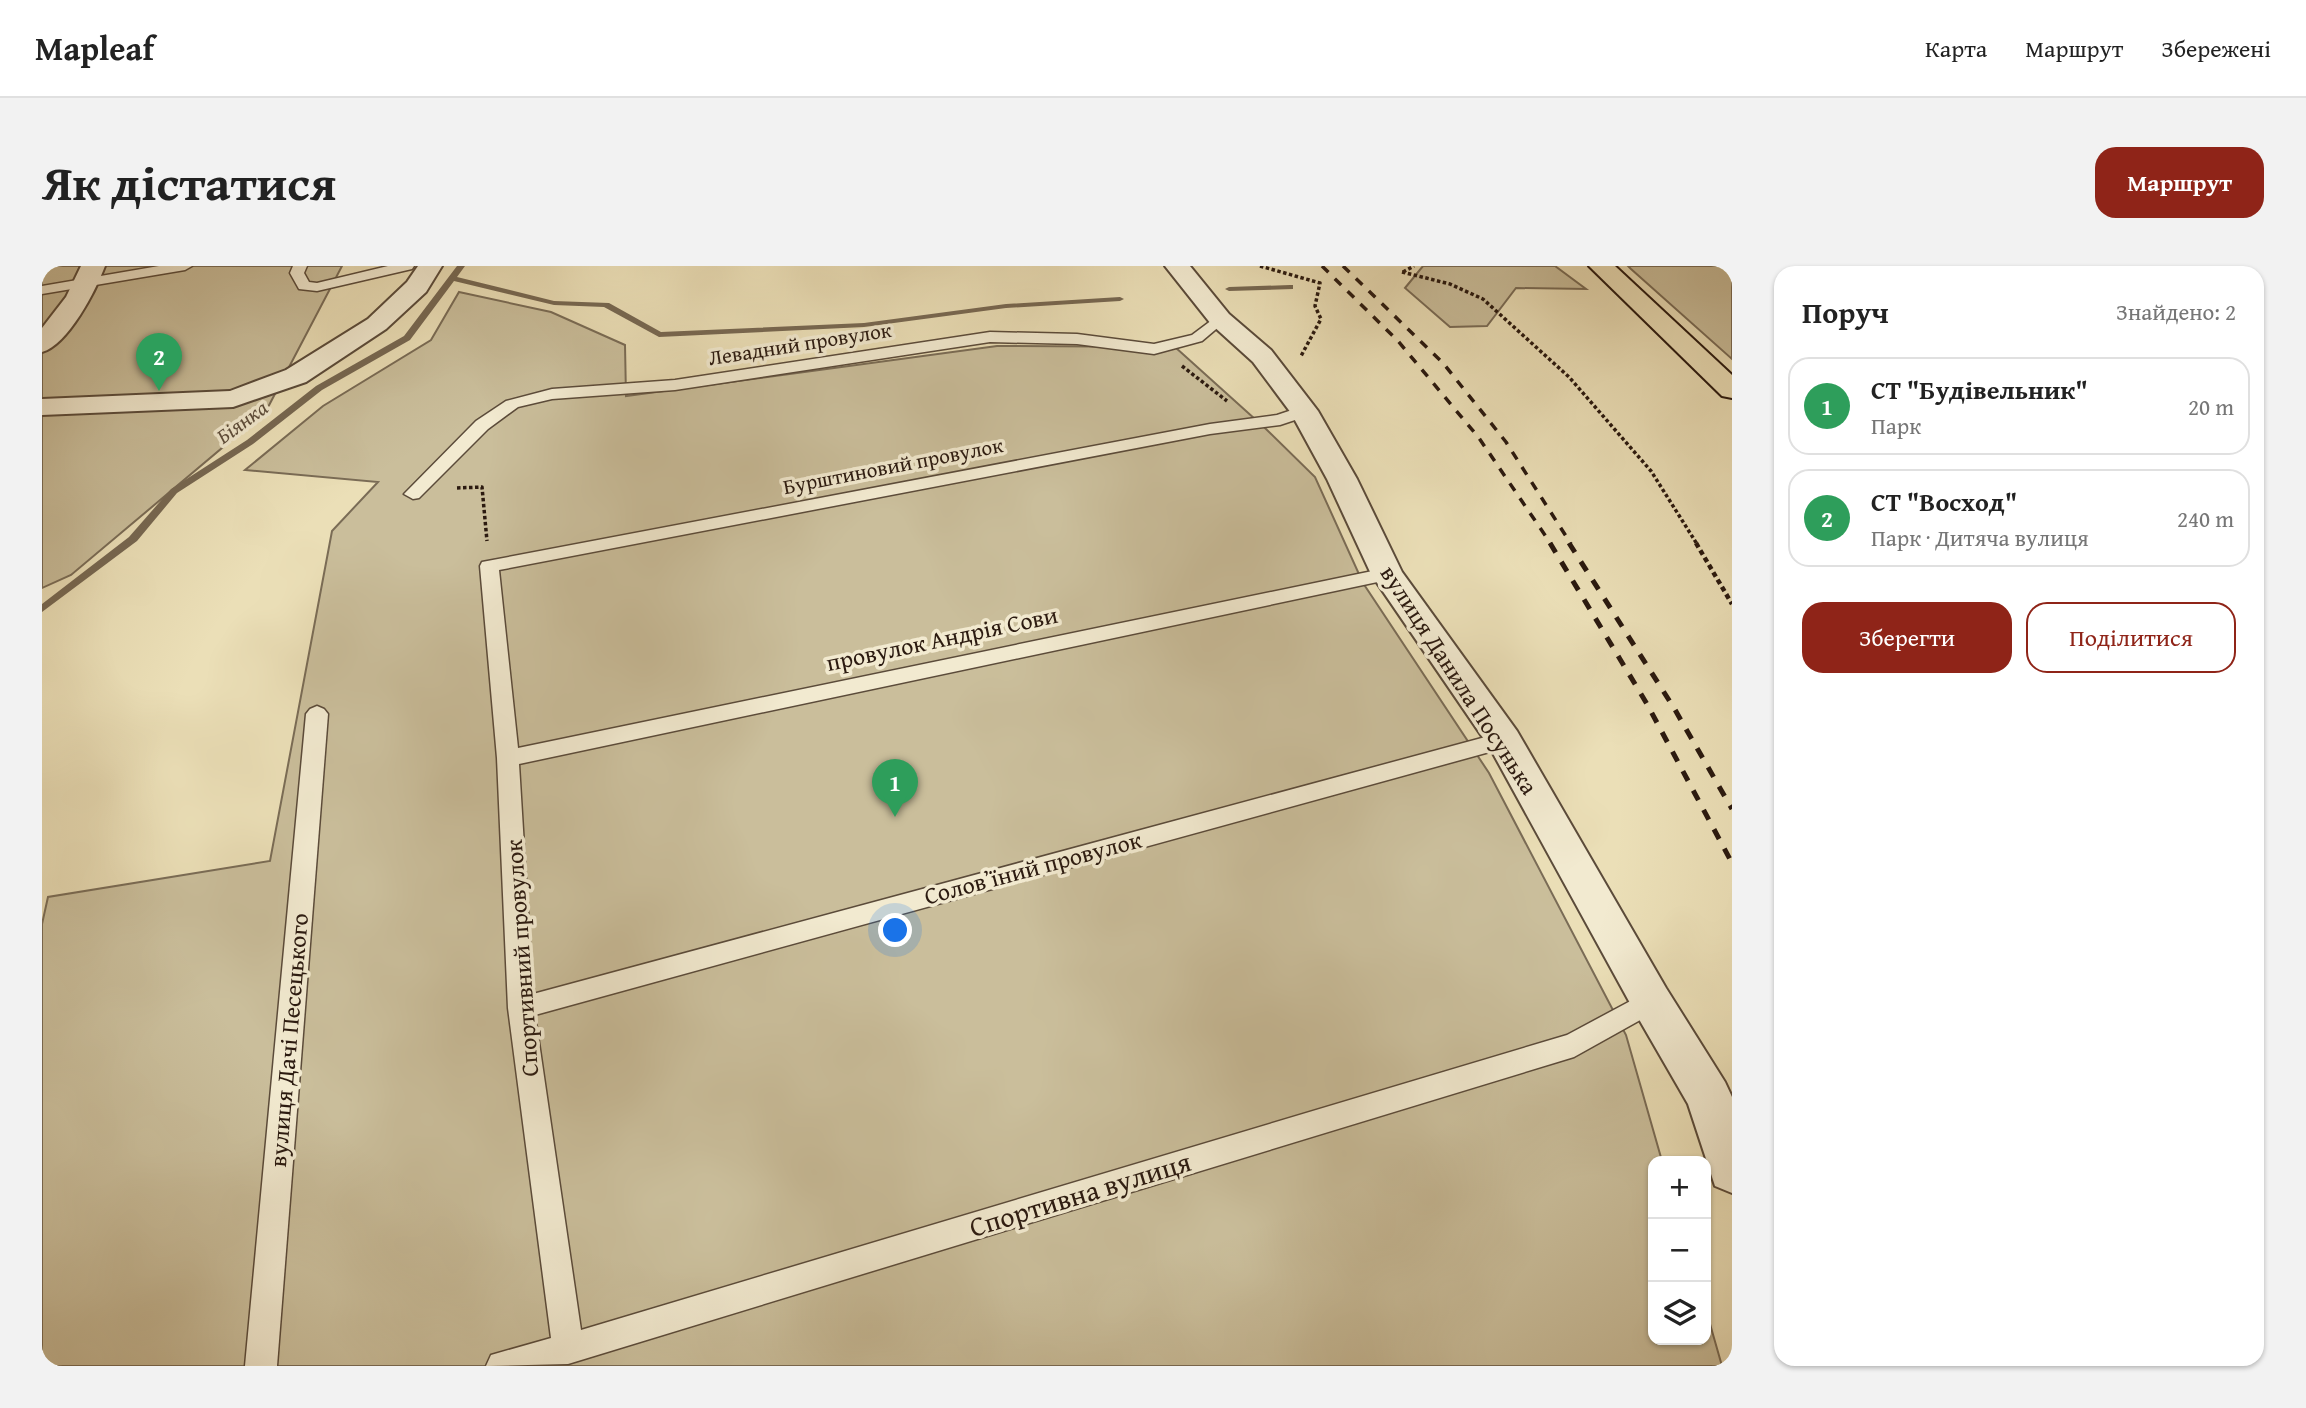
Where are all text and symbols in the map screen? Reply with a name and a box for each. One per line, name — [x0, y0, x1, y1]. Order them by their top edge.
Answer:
text: Mapleaf — [35, 24, 154, 72]
text: Карта — [1925, 31, 1987, 66]
text: Маршрут — [2025, 31, 2123, 66]
text: Збережені — [2161, 31, 2271, 66]
text: Як дістатися — [42, 146, 336, 218]
button: Маршрут — [2095, 147, 2264, 218]
text: Поруч — [1802, 290, 1889, 334]
text: Знайдено: 2 — [2116, 295, 2236, 328]
street label: Левадний провулок — [706, 314, 894, 373]
pin: 2 — [136, 333, 182, 391]
text: СТ "Будівельник" — [1871, 370, 2088, 409]
text: 1 — [1821, 390, 1833, 423]
text: 20 m — [2188, 390, 2234, 423]
water label: Біянка — [209, 392, 274, 451]
text: Парк — [1871, 409, 1921, 442]
street label: Бурштиновий провулок — [780, 429, 1005, 502]
text: СТ "Восход" — [1871, 482, 2017, 521]
text: 2 — [1821, 502, 1833, 535]
text: 240 m — [2177, 502, 2234, 535]
text: Парк · Дитяча вулиця — [1871, 521, 2089, 554]
street label: вулиця Данила Посунька — [1372, 558, 1547, 802]
street label: провулок Андрія Сови — [823, 597, 1061, 680]
button: Зберегти — [1802, 602, 2012, 673]
button: Поділитися — [2026, 602, 2236, 673]
pin: 1 — [872, 759, 918, 817]
street label: Соловʼїний провулок — [920, 822, 1146, 913]
street label: Спортивний провулок — [496, 838, 547, 1078]
street label: вулиця Дачі Песецького — [260, 911, 317, 1168]
your location — [878, 913, 912, 947]
street label: Спортивна вулиця — [964, 1140, 1196, 1247]
map controls — [1648, 1156, 1711, 1345]
button: + — [1648, 1156, 1711, 1219]
button: − — [1648, 1219, 1711, 1282]
button: layers — [1648, 1282, 1711, 1345]

